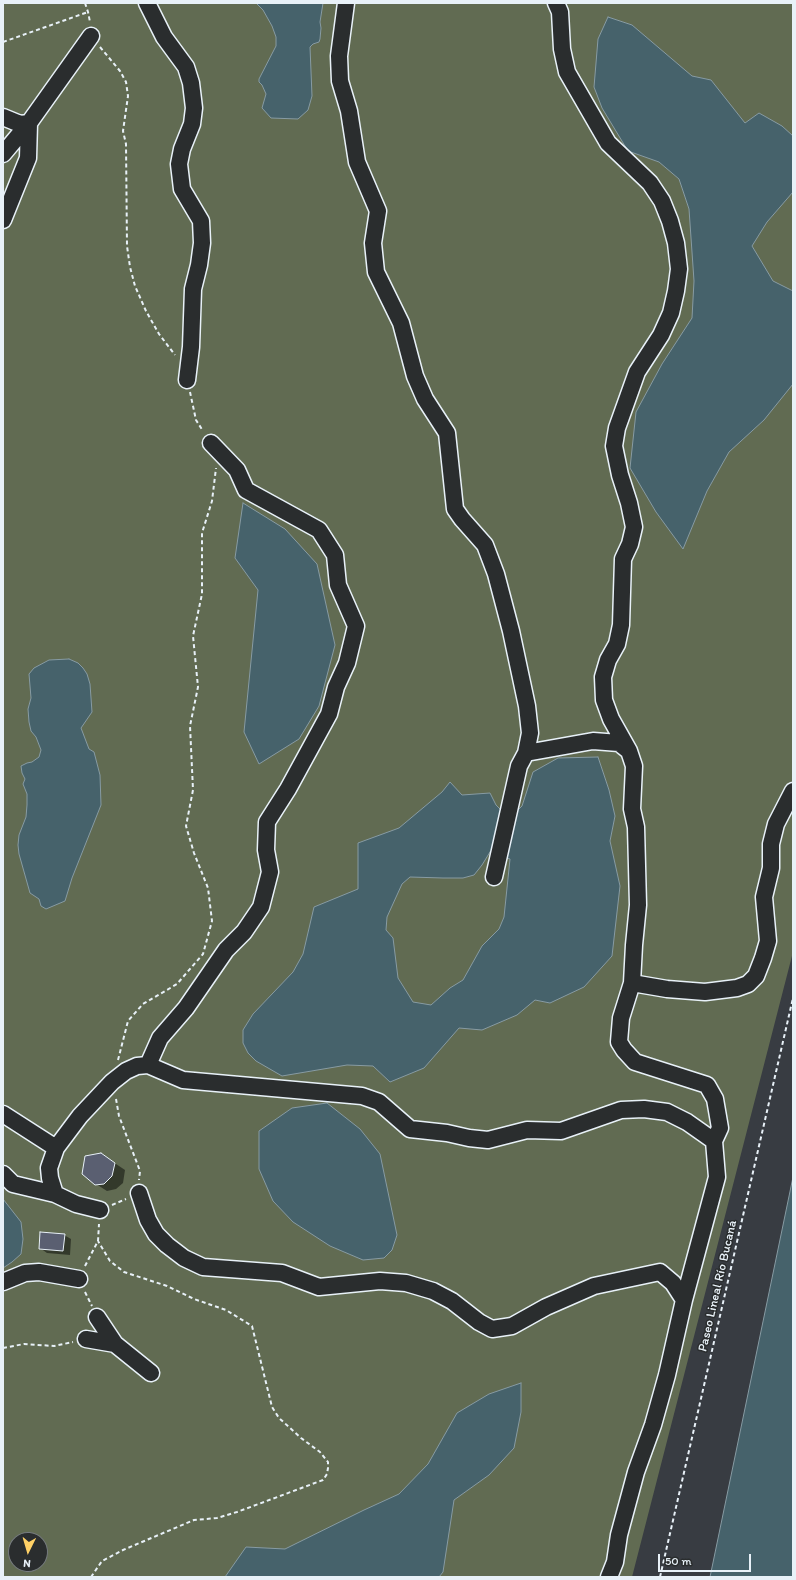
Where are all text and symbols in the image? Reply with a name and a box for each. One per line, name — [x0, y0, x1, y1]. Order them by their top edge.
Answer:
street label: Paseo Lineal Río Bucaná — [695, 1219, 741, 1353]
north arrow — [8, 1532, 48, 1572]
scale bar — [660, 1546, 753, 1572]
text: 50 m — [665, 1554, 691, 1568]
text: N — [23, 1557, 31, 1570]

